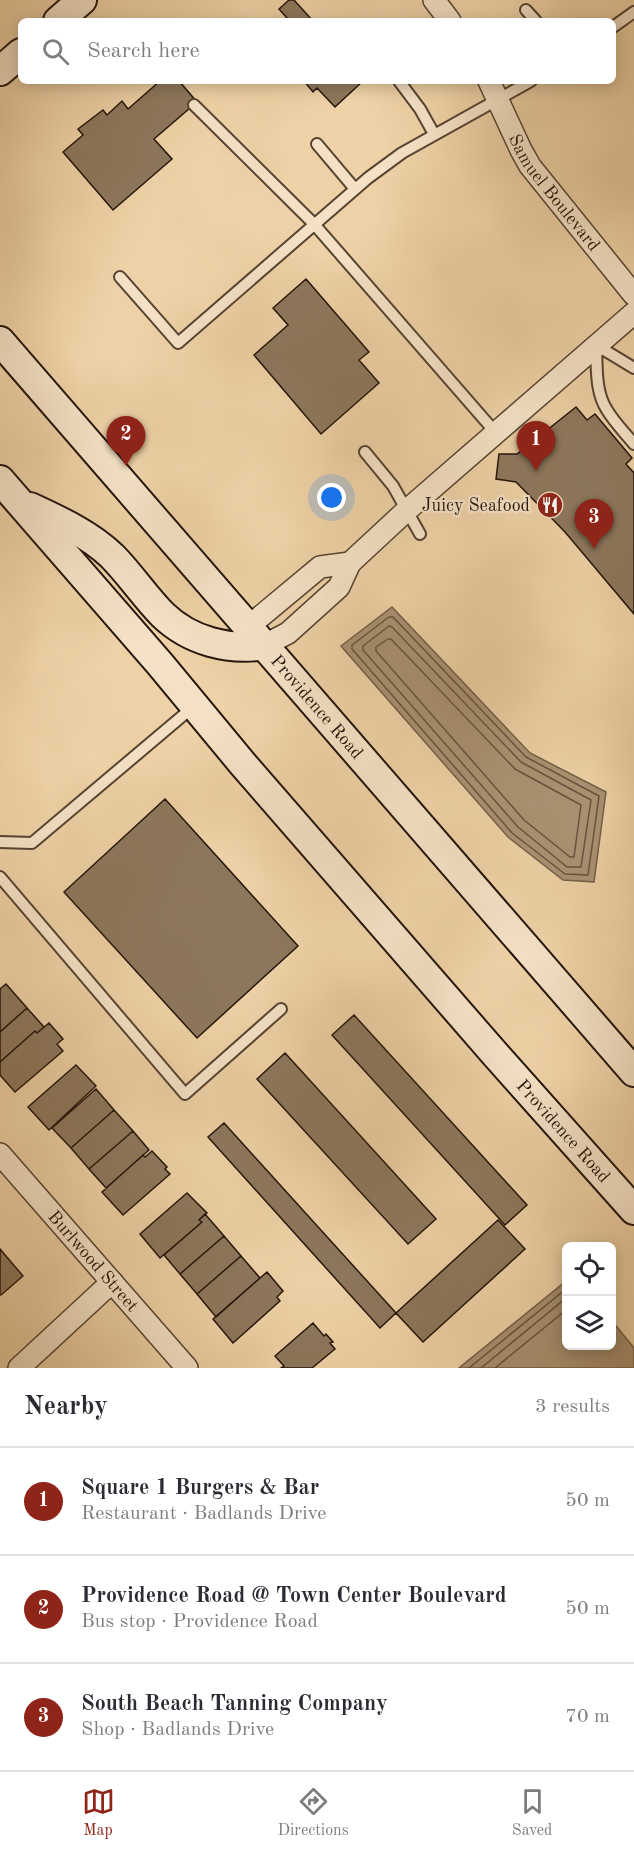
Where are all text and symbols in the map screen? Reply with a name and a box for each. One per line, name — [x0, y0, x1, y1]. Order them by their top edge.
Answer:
search box — [18, 18, 616, 84]
icon: search — [39, 35, 72, 68]
text: Search here — [87, 40, 200, 62]
street label: Samuel Boulevard — [505, 132, 603, 255]
pin: 2 — [106, 416, 146, 466]
pin: 1 — [516, 422, 556, 471]
your location — [317, 483, 346, 512]
restaurant icon: Juicy Seafood — [535, 490, 565, 520]
place label: Juicy Seafood — [422, 497, 530, 515]
pin: 3 — [574, 500, 614, 549]
street label: Providence Road — [267, 652, 366, 763]
street label: Providence Road — [512, 1077, 613, 1186]
street label: Burlwood Street — [44, 1208, 141, 1316]
map controls — [562, 1242, 616, 1350]
button: locate — [562, 1242, 616, 1296]
button: layers — [562, 1296, 616, 1350]
text: Nearby — [24, 1394, 108, 1420]
text: 3 results — [535, 1397, 610, 1417]
text: Square 1 Burgers & Bar — [81, 1477, 319, 1499]
text: 1 — [38, 1491, 49, 1511]
text: 50 m — [565, 1491, 610, 1511]
text: Restaurant · Badlands Drive — [81, 1504, 326, 1524]
text: Providence Road @ Town Center Boulevard — [81, 1585, 507, 1607]
text: 2 — [38, 1599, 49, 1619]
text: 50 m — [565, 1599, 610, 1619]
text: Bus stop · Providence Road — [81, 1612, 318, 1632]
text: South Beach Tanning Company — [81, 1693, 388, 1715]
text: 3 — [38, 1707, 49, 1727]
text: 70 m — [565, 1707, 610, 1727]
text: Shop · Badlands Drive — [81, 1720, 274, 1740]
tab: Map — [82, 1785, 115, 1841]
tab: Directions — [278, 1785, 349, 1841]
tab: Saved — [512, 1785, 552, 1841]

